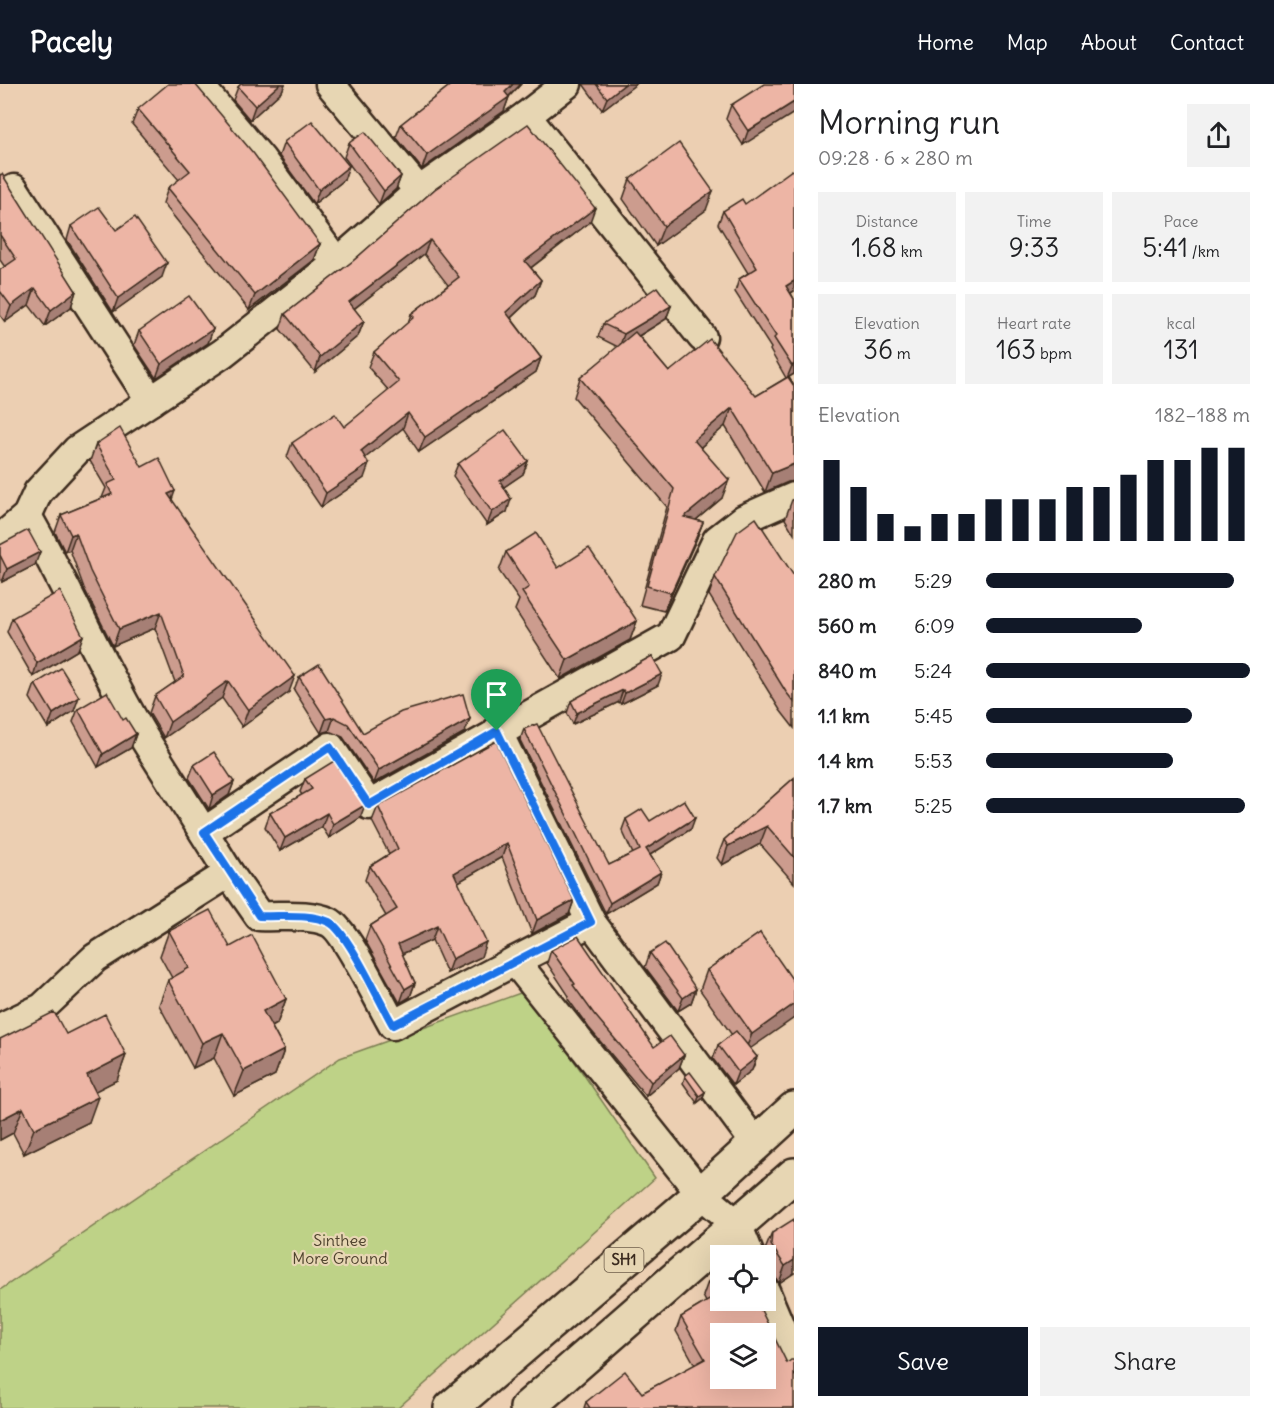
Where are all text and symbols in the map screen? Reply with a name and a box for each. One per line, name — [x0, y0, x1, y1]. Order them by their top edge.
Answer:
text: Pacely — [30, 24, 113, 60]
text: Home — [917, 29, 974, 56]
text: Map — [1007, 29, 1048, 56]
text: About — [1081, 29, 1137, 56]
text: Contact — [1170, 29, 1244, 56]
text: Morning run — [818, 101, 1000, 143]
button: share — [1187, 104, 1250, 167]
text: 09:28 · 6 × 280 m — [818, 145, 973, 170]
text: Distance — [856, 211, 918, 231]
text: Time — [1017, 211, 1051, 231]
text: Pace — [1164, 211, 1198, 231]
text: 1.68 — [851, 231, 897, 264]
text: 9:33 — [1009, 231, 1059, 264]
text: 5:41 — [1142, 231, 1188, 264]
text: km — [897, 241, 923, 261]
text: /km — [1188, 241, 1220, 261]
text: Elevation — [854, 313, 920, 333]
text: Heart rate — [997, 313, 1071, 333]
text: kcal — [1167, 313, 1195, 333]
text: 36 — [863, 333, 893, 366]
text: 163 — [996, 333, 1036, 366]
text: 131 — [1163, 333, 1199, 366]
text: m — [893, 343, 911, 363]
text: bpm — [1036, 343, 1072, 363]
text: Elevation — [818, 402, 900, 427]
text: 182–188 m — [1155, 402, 1250, 427]
text: 280 m — [818, 568, 876, 593]
text: 5:29 — [914, 568, 952, 593]
text: 560 m — [818, 613, 877, 638]
text: 6:09 — [914, 613, 955, 638]
text: 840 m — [818, 658, 877, 683]
text: 5:24 — [914, 658, 952, 683]
pin — [471, 669, 522, 731]
icon: arrive — [480, 678, 513, 711]
text: 1.1 km — [818, 703, 870, 728]
text: 5:45 — [914, 703, 953, 728]
text: 1.4 km — [818, 748, 874, 773]
text: 5:53 — [914, 748, 953, 773]
text: 1.7 km — [818, 793, 872, 818]
text: 5:25 — [914, 793, 952, 818]
park label: Sinthee More Ground — [292, 1230, 388, 1268]
map controls — [710, 1245, 776, 1389]
button: locate — [710, 1245, 776, 1311]
road number: SH1 — [604, 1248, 644, 1272]
button: layers — [710, 1323, 776, 1389]
button: Save — [818, 1327, 1028, 1396]
button: Share — [1040, 1327, 1250, 1396]

